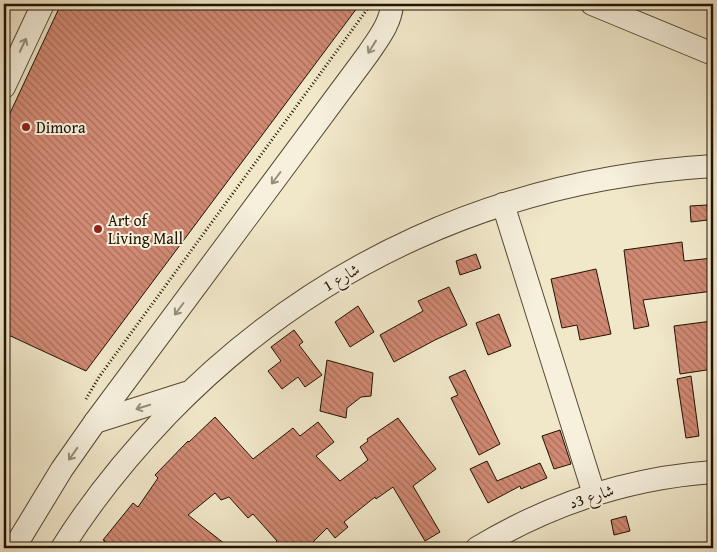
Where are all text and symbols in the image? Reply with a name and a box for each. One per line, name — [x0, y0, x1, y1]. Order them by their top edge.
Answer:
one-way arrow — [19, 38, 29, 53]
one-way arrow — [367, 40, 377, 54]
place label: Dimora — [36, 115, 86, 139]
marker: Dimora — [20, 121, 32, 133]
one-way arrow — [271, 171, 281, 185]
place label: Art of Living Mall — [108, 208, 183, 250]
marker: Art of Living Mall — [92, 223, 104, 235]
street label: شارع 1 — [318, 257, 365, 299]
one-way arrow — [174, 302, 184, 316]
one-way arrow — [135, 402, 151, 412]
one-way arrow — [68, 447, 78, 461]
street label: شارع 3د — [565, 477, 617, 516]

